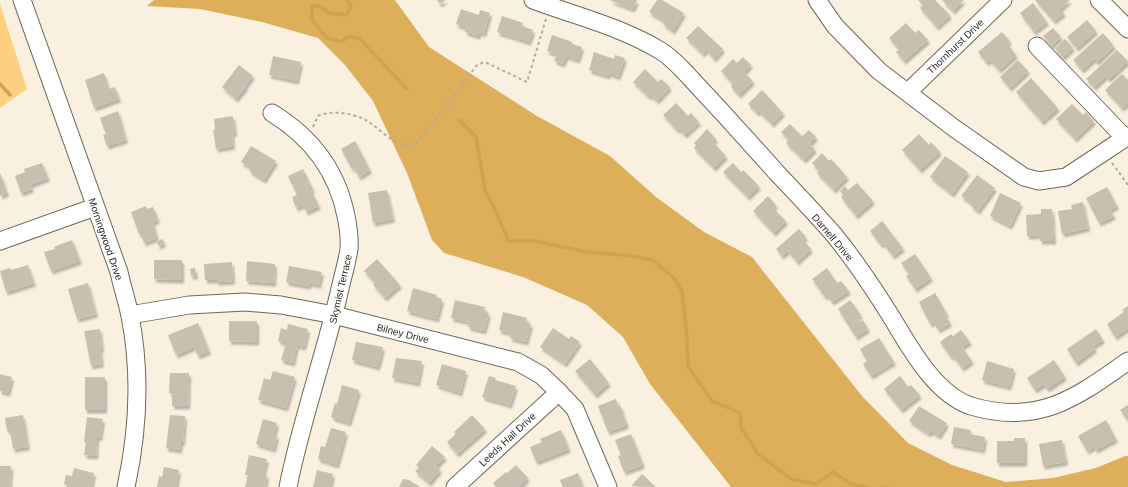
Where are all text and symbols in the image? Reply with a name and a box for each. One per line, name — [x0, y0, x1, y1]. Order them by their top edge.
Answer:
street label: Thornhurst Drive — [925, 16, 986, 76]
street label: Morningwood Drive — [86, 197, 125, 282]
street label: Darnell Drive — [810, 212, 856, 263]
street label: Skymist Terrace — [327, 253, 354, 325]
street label: Bilney Drive — [376, 322, 431, 345]
street label: Leeds Hall Drive — [477, 410, 538, 468]

